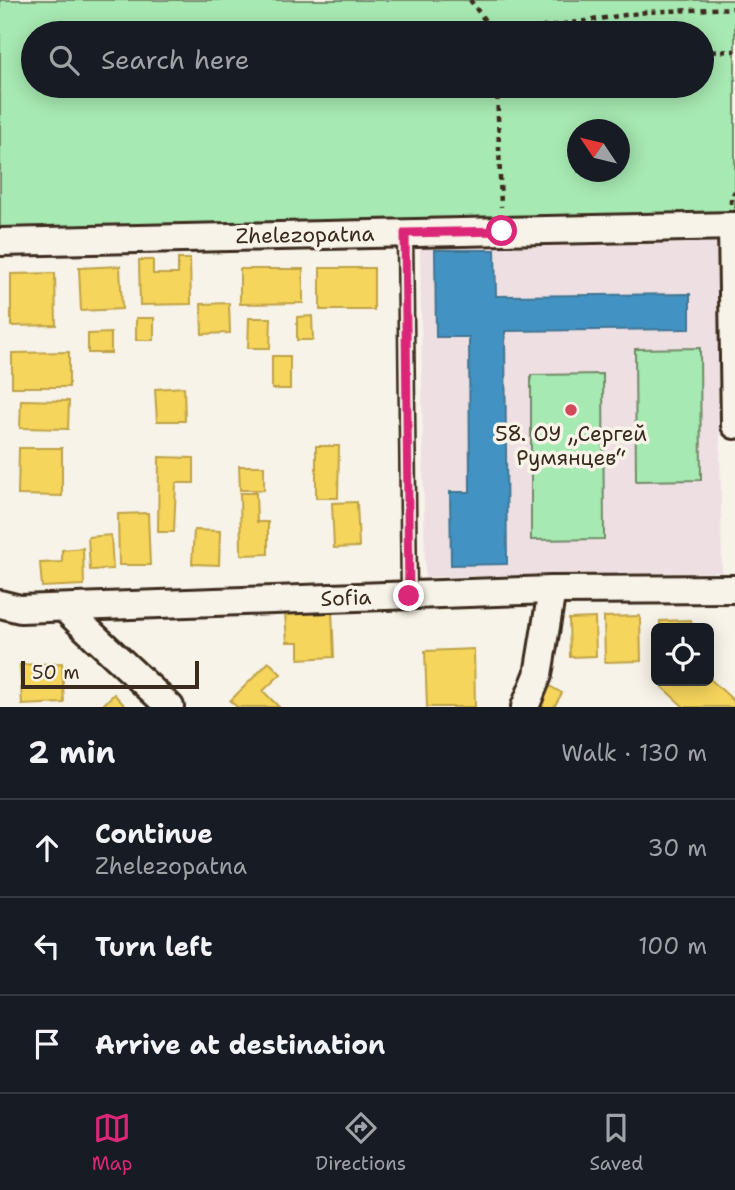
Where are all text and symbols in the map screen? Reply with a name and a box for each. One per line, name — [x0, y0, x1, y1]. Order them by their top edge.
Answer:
search box — [21, 21, 714, 98]
icon: search — [45, 41, 83, 79]
text: Search here — [101, 42, 250, 77]
north arrow — [567, 119, 630, 182]
route start — [486, 215, 517, 246]
street label: Zhelezopatna — [235, 220, 375, 250]
marker: 58. ОУ „Сергей Румянцев“ — [563, 402, 579, 418]
place label: 58. ОУ „Сергей Румянцев“ — [495, 420, 647, 472]
route end — [393, 580, 424, 611]
street label: Sofia — [320, 583, 372, 613]
map controls — [651, 623, 714, 686]
button: locate — [651, 623, 714, 686]
scale bar — [21, 658, 200, 690]
text: 50 m — [32, 660, 80, 685]
text: 2 min — [28, 732, 115, 773]
text: Walk · 130 m — [561, 738, 707, 768]
text: Continue — [95, 816, 213, 851]
icon: ahead — [28, 829, 66, 867]
text: 30 m — [648, 833, 707, 863]
text: Zhelezopatna — [95, 851, 247, 881]
icon: left — [28, 927, 66, 965]
text: Turn left — [95, 929, 212, 964]
text: 100 m — [638, 931, 707, 961]
icon: arrive — [28, 1025, 66, 1063]
text: Arrive at destination — [95, 1027, 385, 1062]
tab: Map — [92, 1109, 132, 1176]
tab: Directions — [316, 1109, 406, 1176]
tab: Saved — [589, 1109, 643, 1176]

